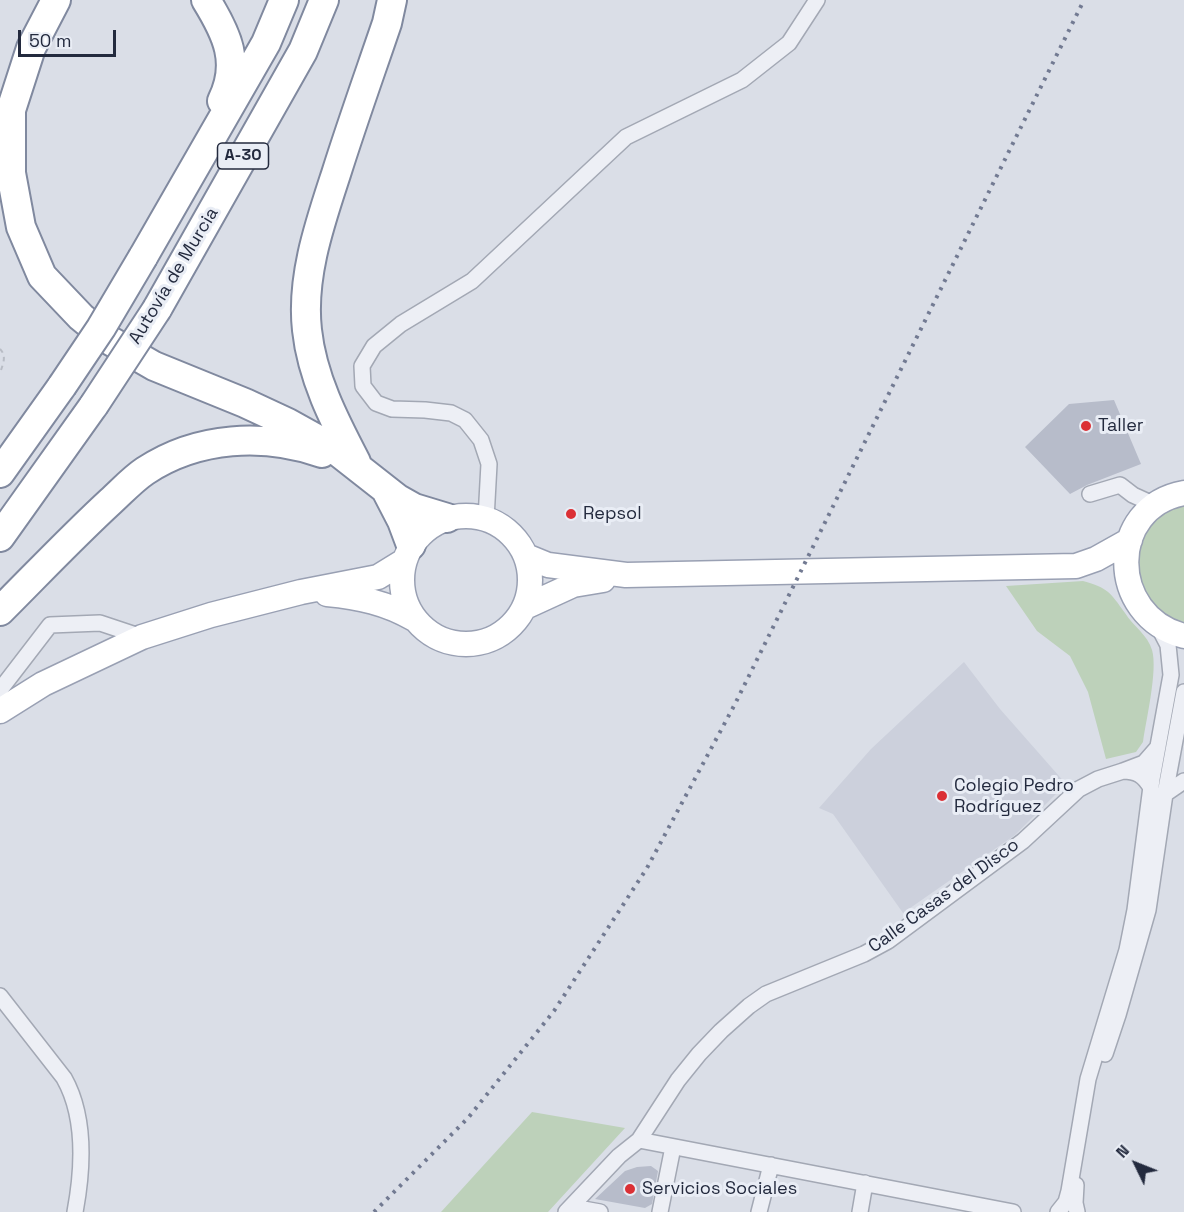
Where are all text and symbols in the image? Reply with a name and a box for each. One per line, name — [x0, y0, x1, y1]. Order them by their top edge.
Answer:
scale bar — [21, 18, 118, 56]
text: 50 m — [29, 29, 71, 52]
road number: A-30 — [218, 143, 268, 169]
street label: Autovía de Murcia — [125, 204, 223, 348]
place label: Taller — [1098, 415, 1144, 437]
marker: Taller — [1079, 419, 1093, 433]
place label: Repsol — [583, 503, 642, 525]
marker: Repsol — [564, 507, 578, 521]
place label: Colegio Pedro Rodríguez — [954, 775, 1074, 818]
marker: Colegio Pedro Rodríguez — [935, 789, 949, 803]
street label: Calle Casas del Disco — [865, 834, 1023, 958]
north arrow — [1106, 1134, 1166, 1194]
text: N — [1111, 1140, 1134, 1162]
place label: Servicios Sociales — [642, 1178, 797, 1200]
marker: Servicios Sociales — [623, 1182, 637, 1196]

